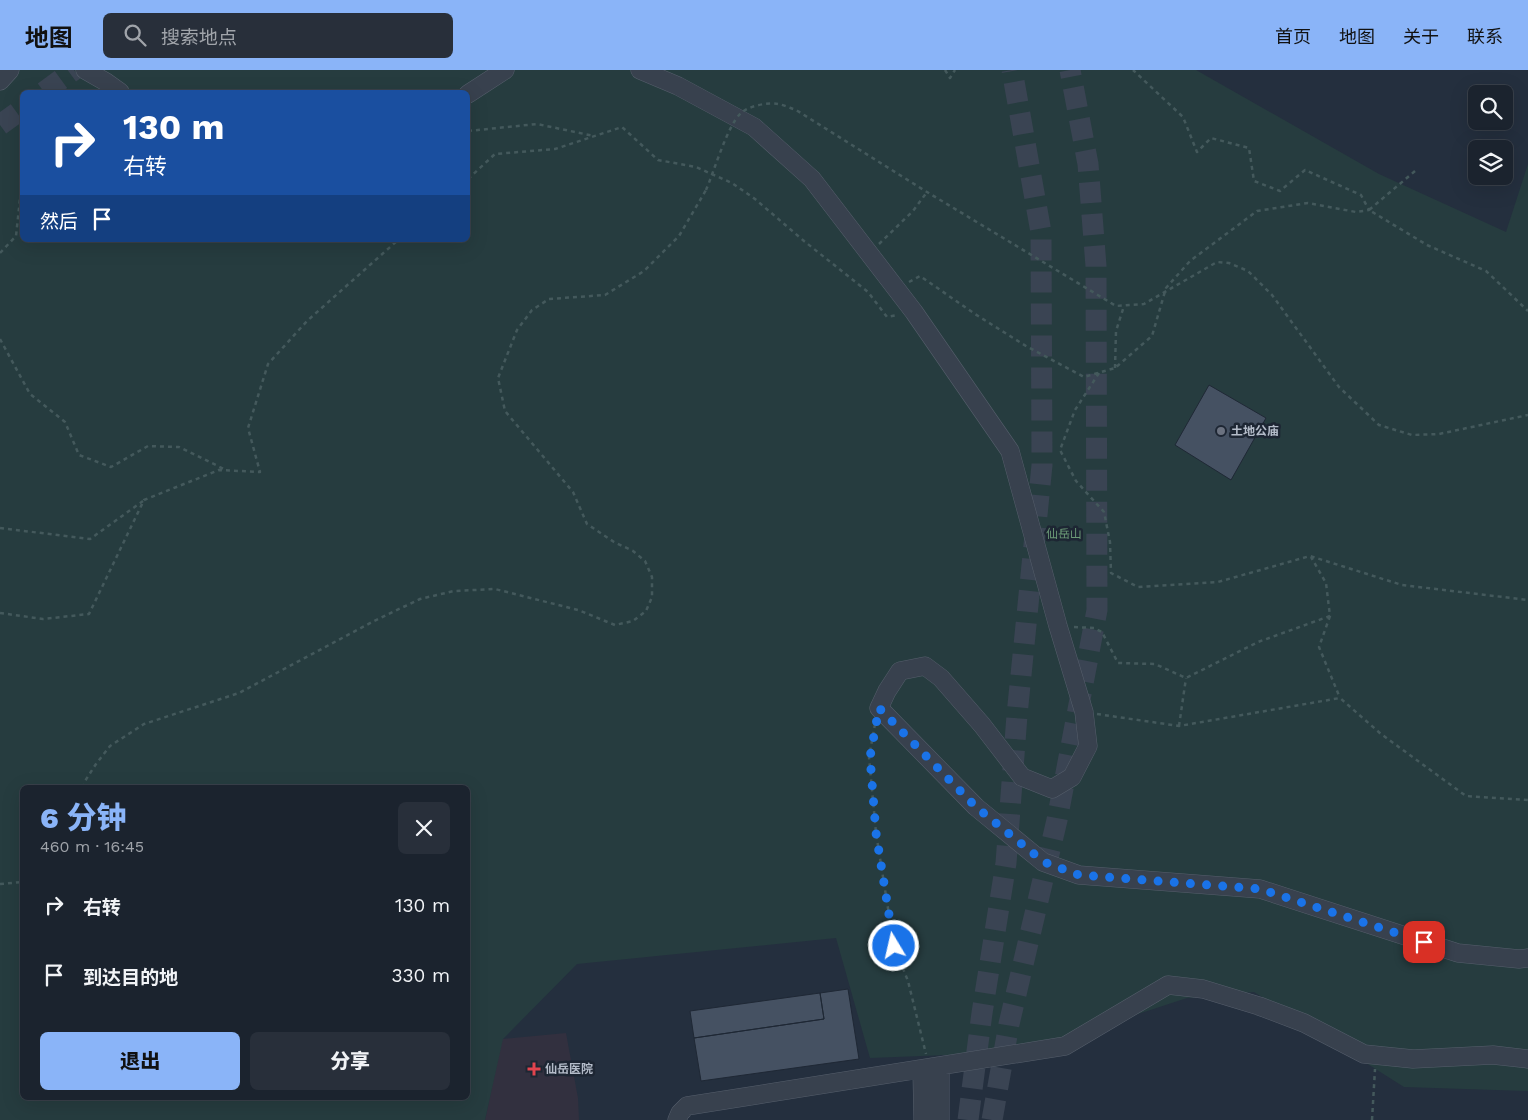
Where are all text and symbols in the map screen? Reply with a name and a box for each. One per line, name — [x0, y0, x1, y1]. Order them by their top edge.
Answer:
search box — [103, 13, 453, 58]
icon: search — [121, 21, 149, 49]
text: 地图 — [25, 24, 73, 52]
text: 搜索地点 — [161, 26, 237, 49]
text: 首页 — [1275, 26, 1311, 47]
text: 地图 — [1339, 26, 1375, 47]
text: 关于 — [1403, 26, 1439, 47]
text: 联系 — [1467, 26, 1503, 47]
map controls — [1468, 85, 1513, 185]
button: search — [1468, 85, 1513, 130]
text: 130 m — [123, 106, 224, 148]
icon: right — [40, 110, 105, 175]
button: layers — [1468, 140, 1513, 185]
text: 右转 — [123, 154, 167, 179]
icon: arrive — [88, 205, 116, 233]
text: 然后 — [40, 210, 78, 233]
place label: 土地公庙 — [1231, 424, 1279, 438]
marker: 土地公庙 — [1215, 425, 1227, 437]
park label: 仙岳山 — [1046, 527, 1082, 541]
text: 6 分钟 — [40, 800, 127, 835]
button: close — [398, 802, 450, 854]
text: 460 m · 16:45 — [40, 837, 144, 856]
icon: right — [40, 891, 68, 919]
text: 130 m — [395, 894, 450, 917]
text: 右转 — [83, 896, 121, 919]
position arrow — [867, 919, 919, 971]
pin — [1403, 921, 1445, 963]
icon: arrive — [1410, 928, 1438, 956]
icon: arrive — [40, 961, 68, 989]
text: 330 m — [391, 964, 450, 987]
text: 到达目的地 — [83, 966, 178, 989]
button: 退出 — [40, 1032, 240, 1090]
button: 分享 — [250, 1032, 450, 1090]
marker: 仙岳医院 — [527, 1062, 541, 1076]
place label: 仙岳医院 — [545, 1062, 593, 1076]

